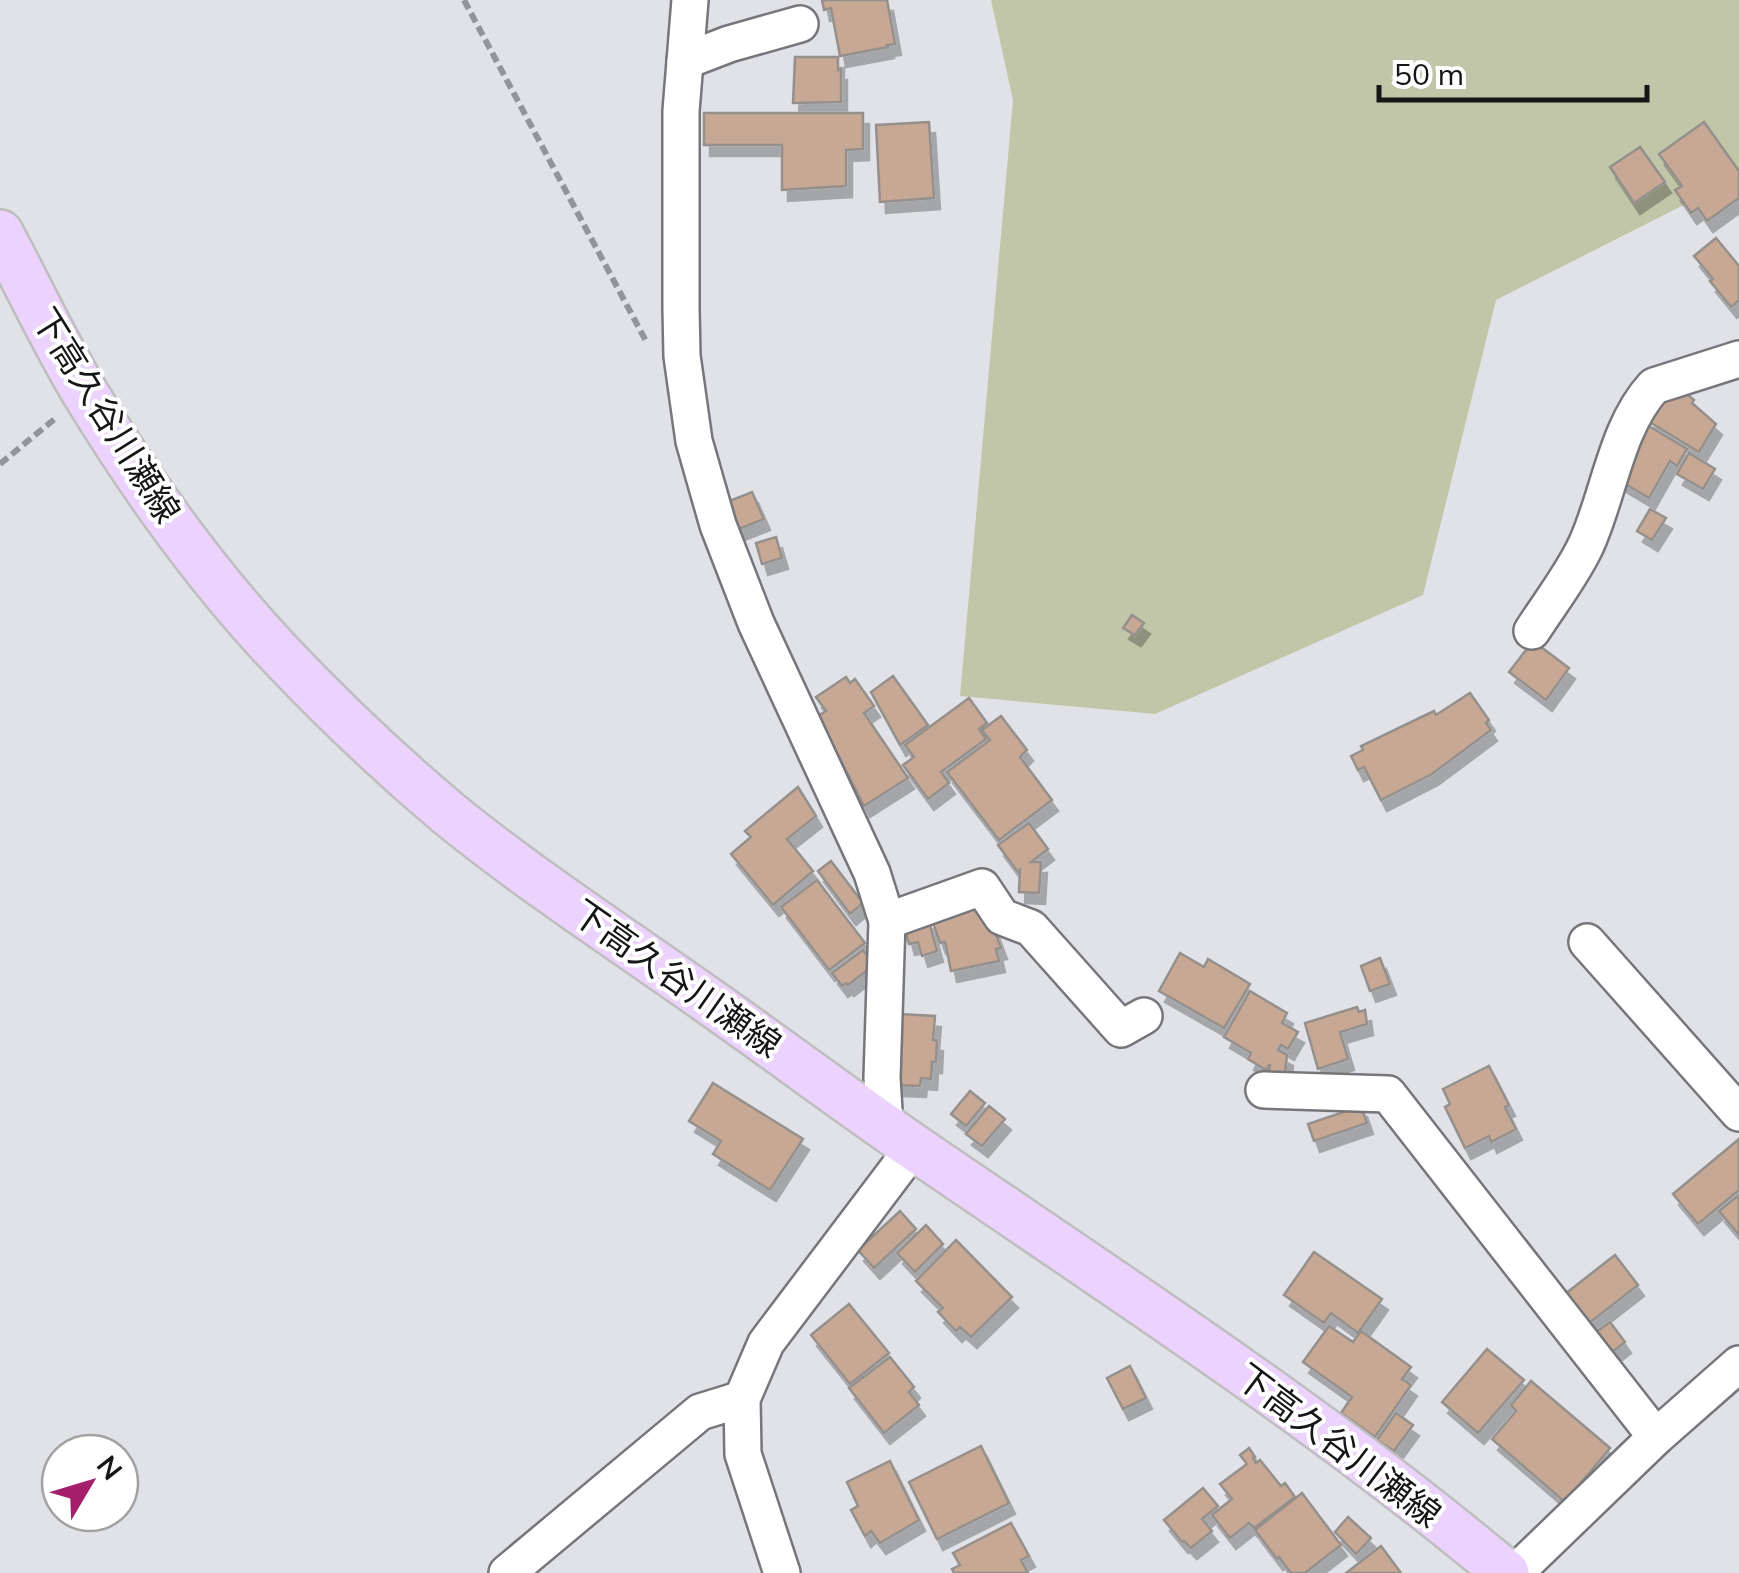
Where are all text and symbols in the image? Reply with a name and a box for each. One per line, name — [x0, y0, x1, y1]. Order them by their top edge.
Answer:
scale bar — [1379, 40, 1646, 102]
text: 50 m — [1394, 55, 1464, 93]
street label: 下高久谷川瀬線 — [23, 299, 191, 531]
street label: 下高久谷川瀬線 — [564, 890, 790, 1066]
street label: 下高久谷川瀬線 — [1228, 1354, 1450, 1536]
north arrow — [40, 1433, 140, 1533]
text: N — [90, 1448, 130, 1486]

